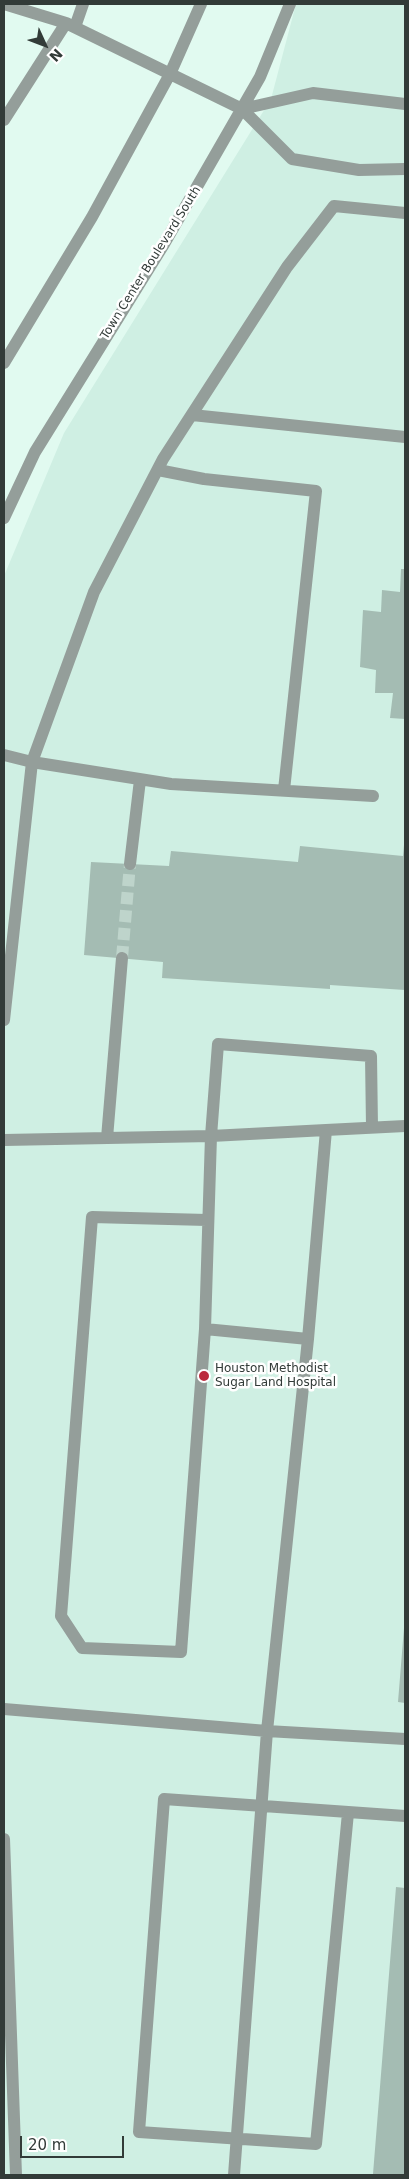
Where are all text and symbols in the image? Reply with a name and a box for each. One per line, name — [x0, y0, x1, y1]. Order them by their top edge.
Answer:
north arrow — [20, 20, 70, 70]
text: N — [46, 45, 66, 65]
street label: Town Center Boulevard South — [98, 184, 204, 342]
place label: Houston Methodist Sugar Land Hospital — [215, 1362, 336, 1390]
marker: Houston Methodist Sugar Land Hospital — [197, 1369, 211, 1383]
scale bar — [22, 2126, 126, 2158]
text: 20 m — [28, 2136, 66, 2154]

